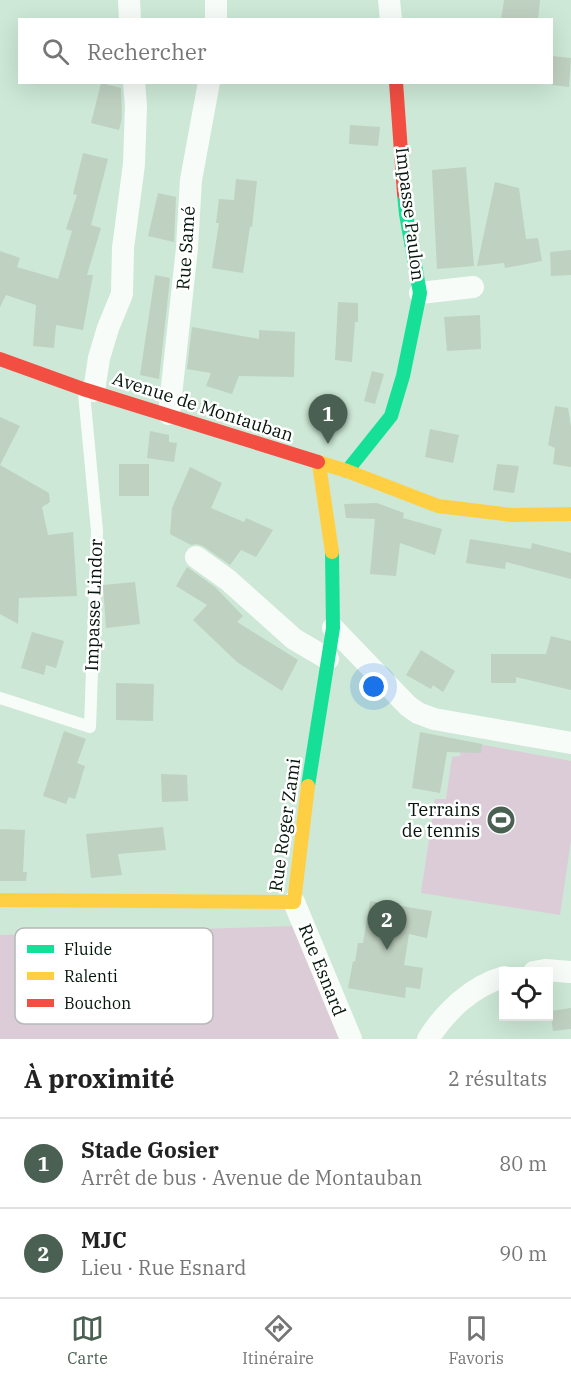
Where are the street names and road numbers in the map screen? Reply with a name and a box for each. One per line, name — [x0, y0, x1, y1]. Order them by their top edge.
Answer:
street label: Impasse Paulon — [391, 146, 430, 282]
street label: Rue Samé — [171, 205, 200, 291]
street label: Avenue de Montauban — [110, 366, 297, 447]
street label: Impasse Lindor — [80, 538, 107, 672]
street label: Rue Roger Zami — [264, 756, 305, 893]
street label: Rue Esnard — [294, 920, 351, 1019]

